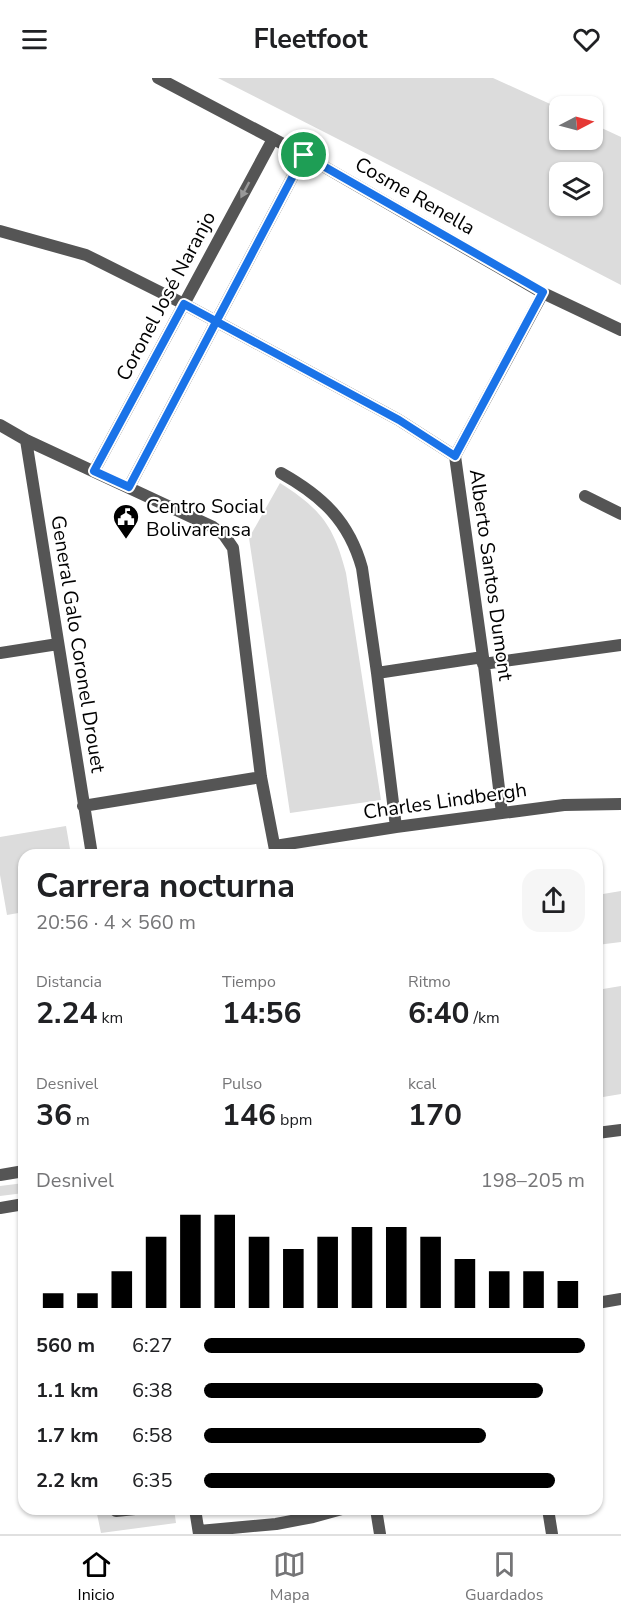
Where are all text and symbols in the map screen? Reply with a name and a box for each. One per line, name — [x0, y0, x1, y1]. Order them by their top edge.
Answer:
text: Fleetfoot — [254, 21, 368, 58]
icon: menu — [18, 23, 51, 56]
icon: heart — [570, 23, 603, 56]
north arrow — [549, 96, 603, 150]
map controls — [549, 96, 603, 216]
pin — [278, 129, 329, 180]
icon: arrive — [287, 138, 320, 171]
street label: Cosme Renella — [350, 151, 480, 241]
button: layers — [549, 162, 603, 216]
one-way arrow — [240, 182, 250, 199]
street label: Coronel José Naranjo — [110, 207, 222, 385]
street label: Alberto Santos Dumont — [463, 467, 519, 683]
place label: Centro Social Bolivarensa — [146, 493, 265, 543]
public building icon: Centro Social Bolivarensa — [111, 502, 141, 540]
street label: General Galo Coronel Drouet — [44, 513, 112, 776]
street label: Charles Lindbergh — [362, 776, 528, 826]
text: Carrera nocturna — [36, 864, 295, 909]
button: share — [522, 869, 585, 932]
text: 20:56 · 4 × 560 m — [36, 909, 196, 936]
text: Distancia — [36, 971, 102, 993]
text: Tiempo — [222, 971, 276, 993]
text: Ritmo — [408, 971, 451, 993]
text: 2.24 — [36, 993, 97, 1034]
text: 14:56 — [222, 993, 301, 1034]
text: 6:40 — [408, 993, 469, 1034]
text: km — [97, 1007, 123, 1029]
text: /km — [469, 1007, 500, 1029]
text: Desnivel — [36, 1073, 98, 1095]
text: Pulso — [222, 1073, 262, 1095]
text: kcal — [408, 1073, 436, 1095]
text: 36 — [36, 1095, 72, 1136]
text: 146 — [222, 1095, 276, 1136]
text: 170 — [408, 1095, 462, 1136]
text: m — [72, 1109, 90, 1131]
text: bpm — [276, 1109, 312, 1131]
text: Desnivel — [36, 1167, 114, 1194]
text: 198–205 m — [481, 1167, 585, 1194]
text: 560 m — [36, 1332, 95, 1359]
text: 6:27 — [132, 1332, 173, 1359]
text: 1.1 km — [36, 1377, 99, 1404]
text: 6:38 — [132, 1377, 173, 1404]
text: 1.7 km — [36, 1422, 99, 1449]
text: 6:58 — [132, 1422, 173, 1449]
text: 2.2 km — [36, 1467, 99, 1494]
text: 6:35 — [132, 1467, 173, 1494]
tab: Inicio — [78, 1548, 115, 1606]
tab: Mapa — [270, 1548, 310, 1606]
tab: Guardados — [465, 1548, 543, 1606]

